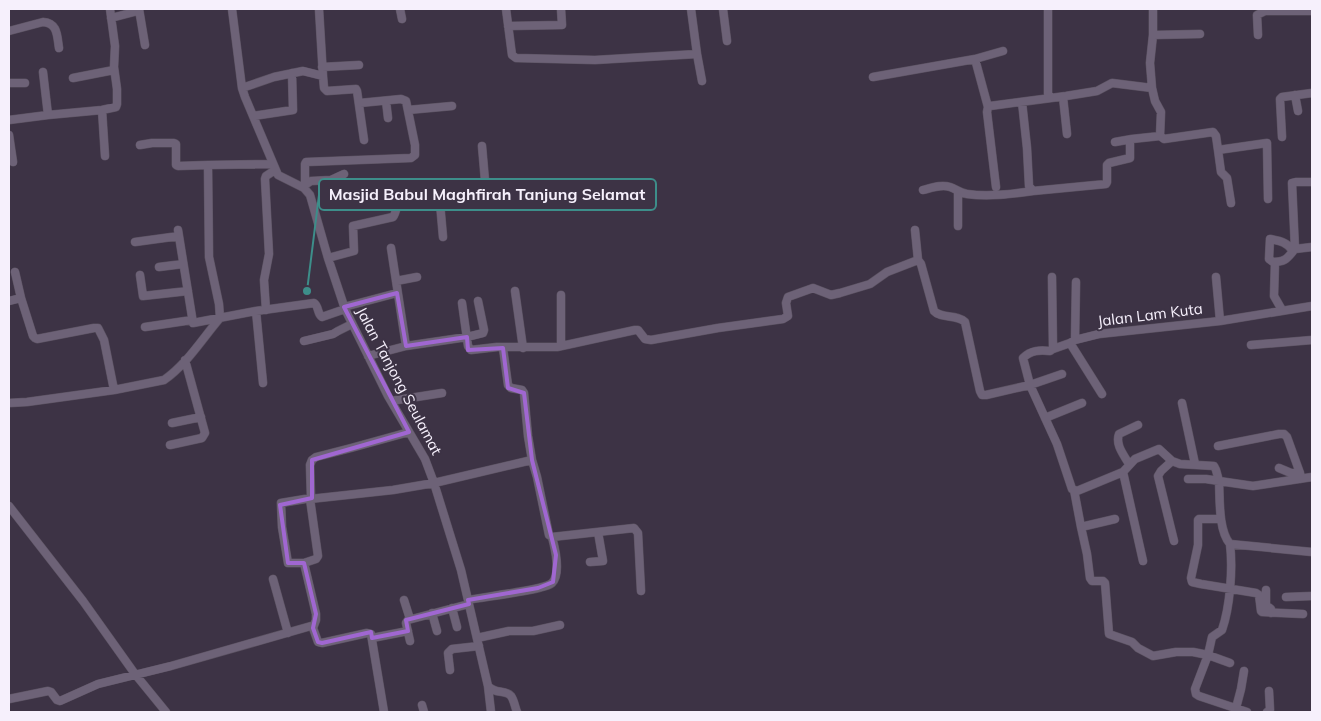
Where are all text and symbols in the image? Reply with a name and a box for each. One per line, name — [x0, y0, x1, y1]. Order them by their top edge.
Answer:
callout: Masjid Babul Maghfirah Tanjung Selamat — [319, 179, 656, 210]
text: Masjid Babul Maghfirah Tanjung Selamat — [329, 184, 645, 204]
street label: Jalan Lam Kuta — [1096, 299, 1204, 330]
street label: Jalan Tanjong Seulamat — [352, 303, 447, 458]

